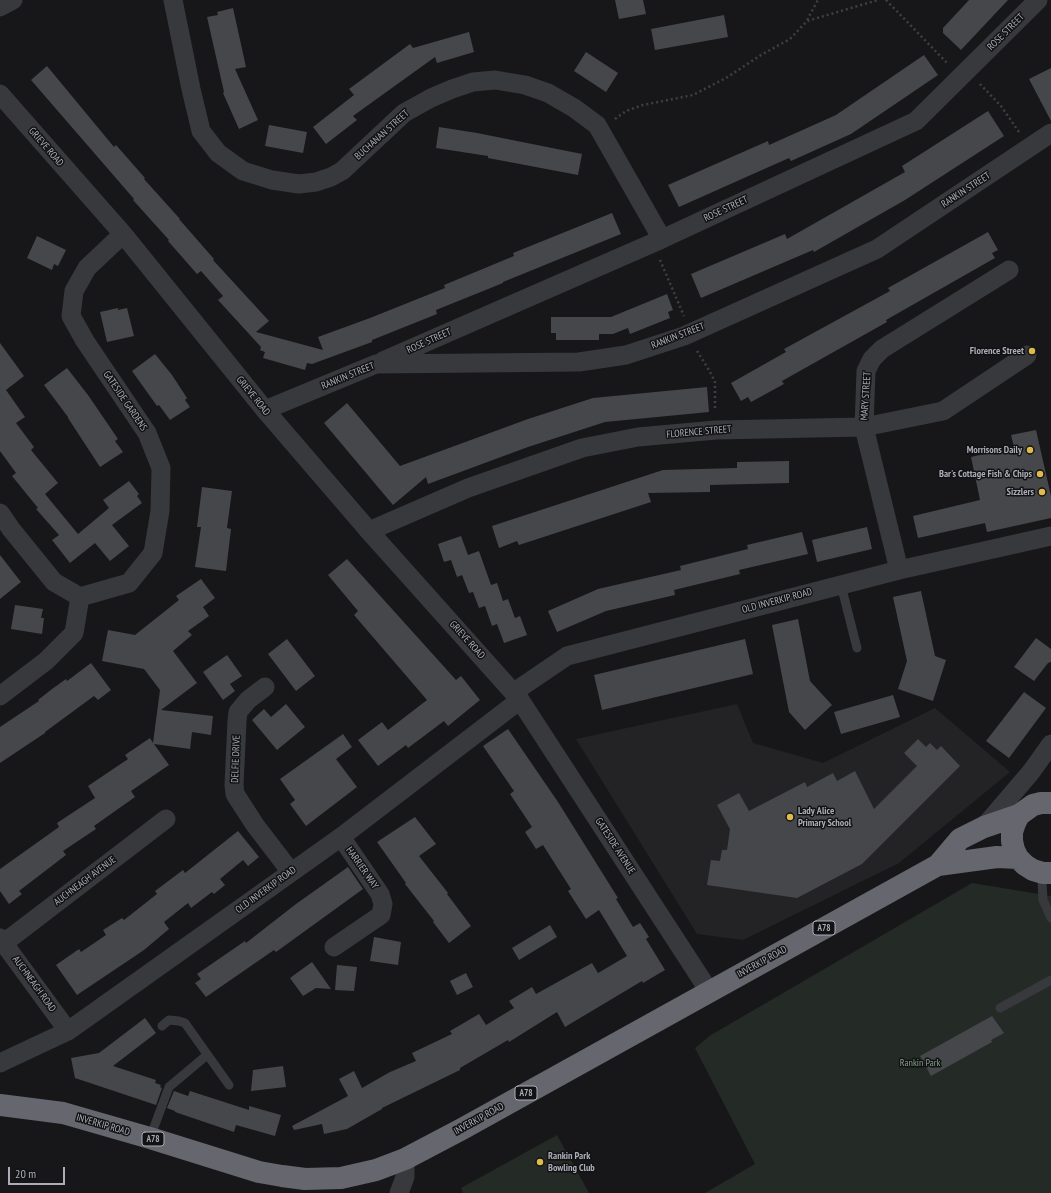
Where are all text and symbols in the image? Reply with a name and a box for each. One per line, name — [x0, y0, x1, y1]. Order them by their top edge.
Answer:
street label: ROSE STREET — [985, 11, 1027, 53]
street label: BUCHANAN STREET — [352, 108, 412, 162]
street label: GRIEVE ROAD — [26, 125, 66, 169]
street label: RANKIN STREET — [939, 170, 993, 210]
street label: ROSE STREET — [702, 194, 750, 224]
street label: RANKIN STREET — [650, 320, 706, 352]
street label: ROSE STREET — [405, 326, 453, 356]
place label: Florence Street — [970, 345, 1024, 357]
marker: Florence Street — [1027, 346, 1037, 356]
street label: RANKIN STREET — [320, 360, 376, 392]
street label: GATESIDE GARDENS — [101, 369, 149, 433]
street label: MARY STREET — [858, 371, 874, 421]
street label: GRIEVE ROAD — [233, 374, 273, 418]
street label: FLORENCE STREET — [666, 423, 732, 441]
place label: Morrisons Daily — [967, 444, 1022, 456]
marker: Morrisons Daily — [1025, 445, 1035, 455]
place label: Bar's Cottage Fish & Chips — [939, 468, 1032, 480]
marker: Bar's Cottage Fish & Chips — [1035, 469, 1045, 479]
place label: Sizzlers — [1007, 486, 1034, 498]
marker: Sizzlers — [1037, 487, 1047, 497]
street label: OLD INVERKIP ROAD — [741, 586, 813, 616]
street label: GRIEVE ROAD — [447, 618, 487, 662]
street label: DELFIE DRIVE — [229, 735, 243, 783]
place label: Lady Alice Primary School — [798, 805, 851, 828]
marker: Lady Alice Primary School — [785, 812, 795, 822]
street label: GATESIDE AVENUE — [592, 816, 638, 876]
street label: HARRIER WAY — [343, 845, 381, 891]
street label: AUCHNEAGH AVENUE — [52, 854, 118, 908]
street label: OLD INVERKIP ROAD — [233, 864, 299, 916]
road number: A78 — [813, 921, 835, 935]
street label: INVERKIP ROAD — [735, 943, 789, 981]
street label: AUCHNEAGH ROAD — [10, 954, 58, 1014]
park label: Rankin Park — [900, 1057, 940, 1069]
road number: A78 — [515, 1086, 537, 1100]
street label: INVERKIP ROAD — [452, 1100, 506, 1138]
street label: INVERKIP ROAD — [75, 1112, 131, 1138]
road number: A78 — [142, 1132, 164, 1146]
place label: Rankin Park Bowling Club — [548, 1150, 595, 1174]
marker: Rankin Park Bowling Club — [535, 1157, 545, 1167]
scale bar — [10, 1159, 67, 1185]
text: 20 m — [15, 1166, 36, 1181]

